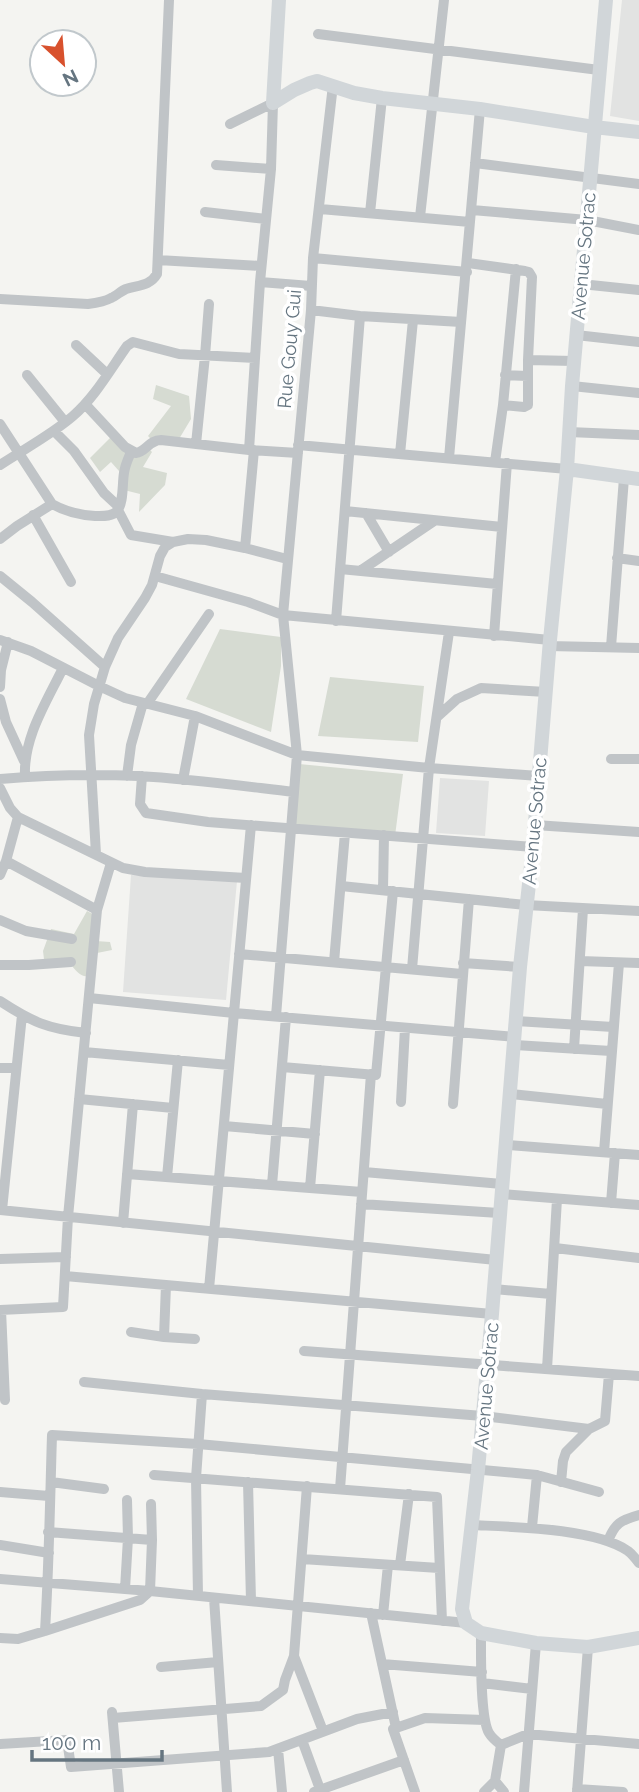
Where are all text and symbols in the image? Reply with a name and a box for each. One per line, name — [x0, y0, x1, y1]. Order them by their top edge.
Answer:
north arrow — [28, 28, 98, 98]
text: N — [59, 65, 82, 91]
street label: Avenue Sotrac — [566, 191, 600, 321]
street label: Rue Gouy Gui — [273, 289, 305, 409]
street label: Avenue Sotrac — [517, 756, 551, 886]
street label: Avenue Sotrac — [469, 1321, 503, 1451]
scale bar — [32, 1718, 161, 1762]
text: 100 m — [42, 1730, 101, 1755]

